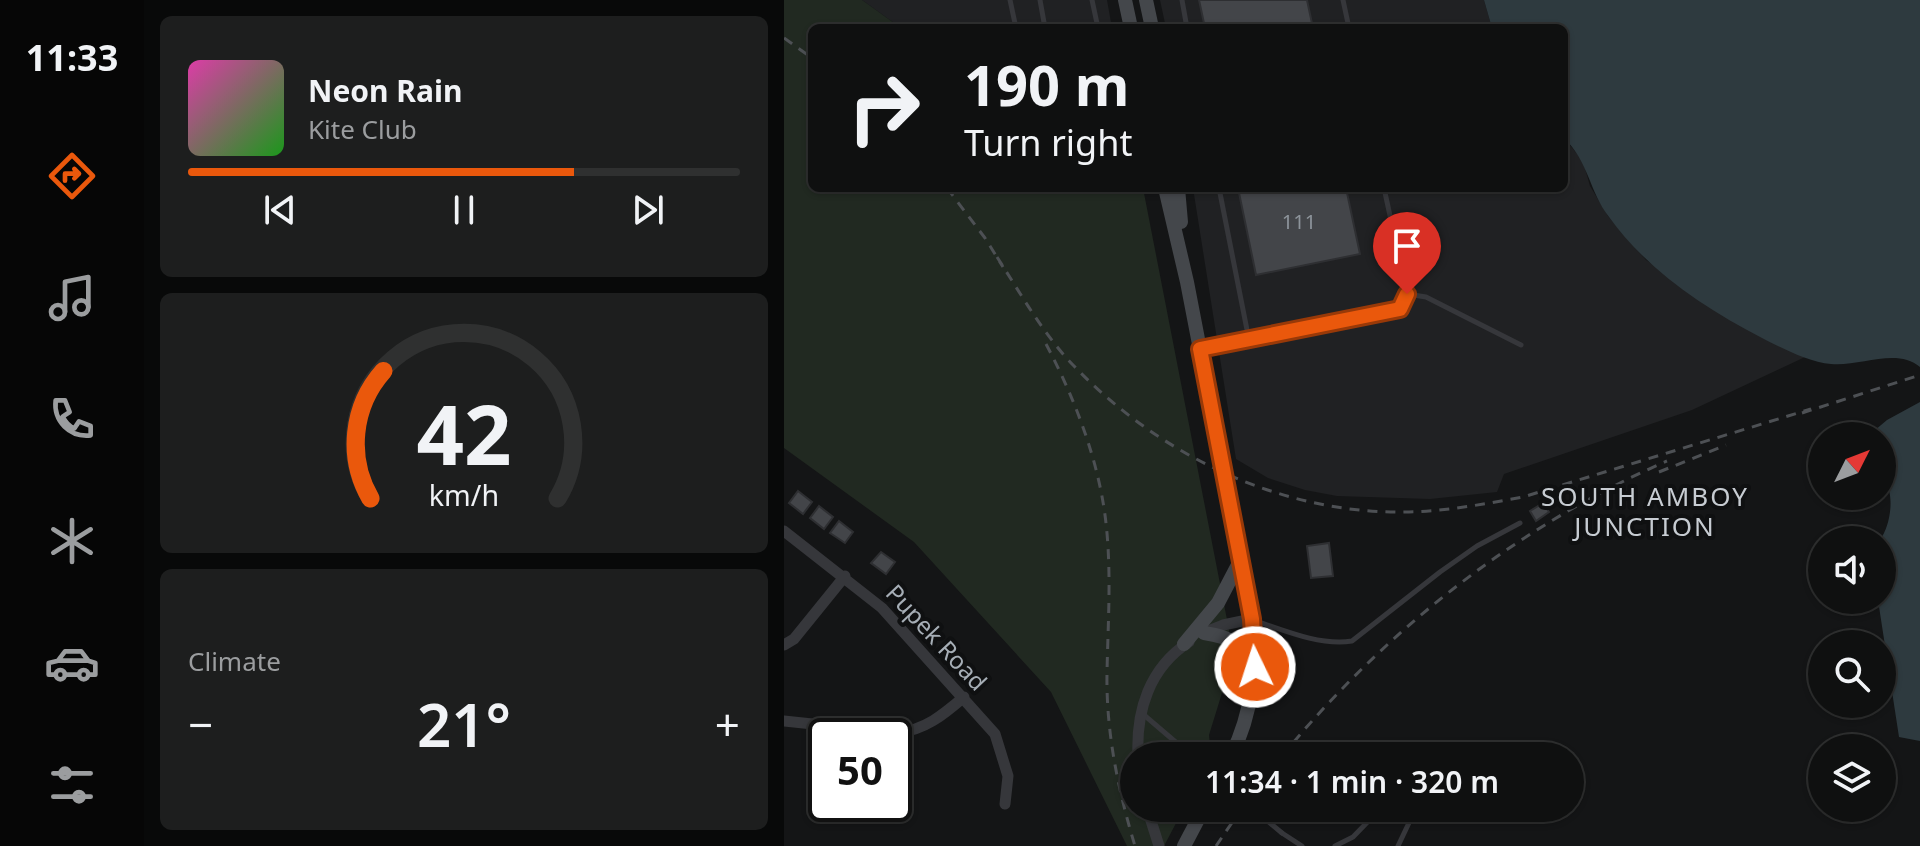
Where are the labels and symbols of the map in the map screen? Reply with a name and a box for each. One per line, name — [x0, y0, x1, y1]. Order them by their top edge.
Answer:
house number: 111 — [1282, 208, 1316, 235]
pin — [1373, 212, 1441, 294]
north arrow — [1808, 422, 1896, 510]
district label: SOUTH AMBOY JUNCTION — [1541, 478, 1749, 544]
street label: Pupek Road — [879, 577, 995, 697]
position arrow — [1213, 625, 1297, 709]
speed limit sign: 50 — [808, 718, 912, 822]

